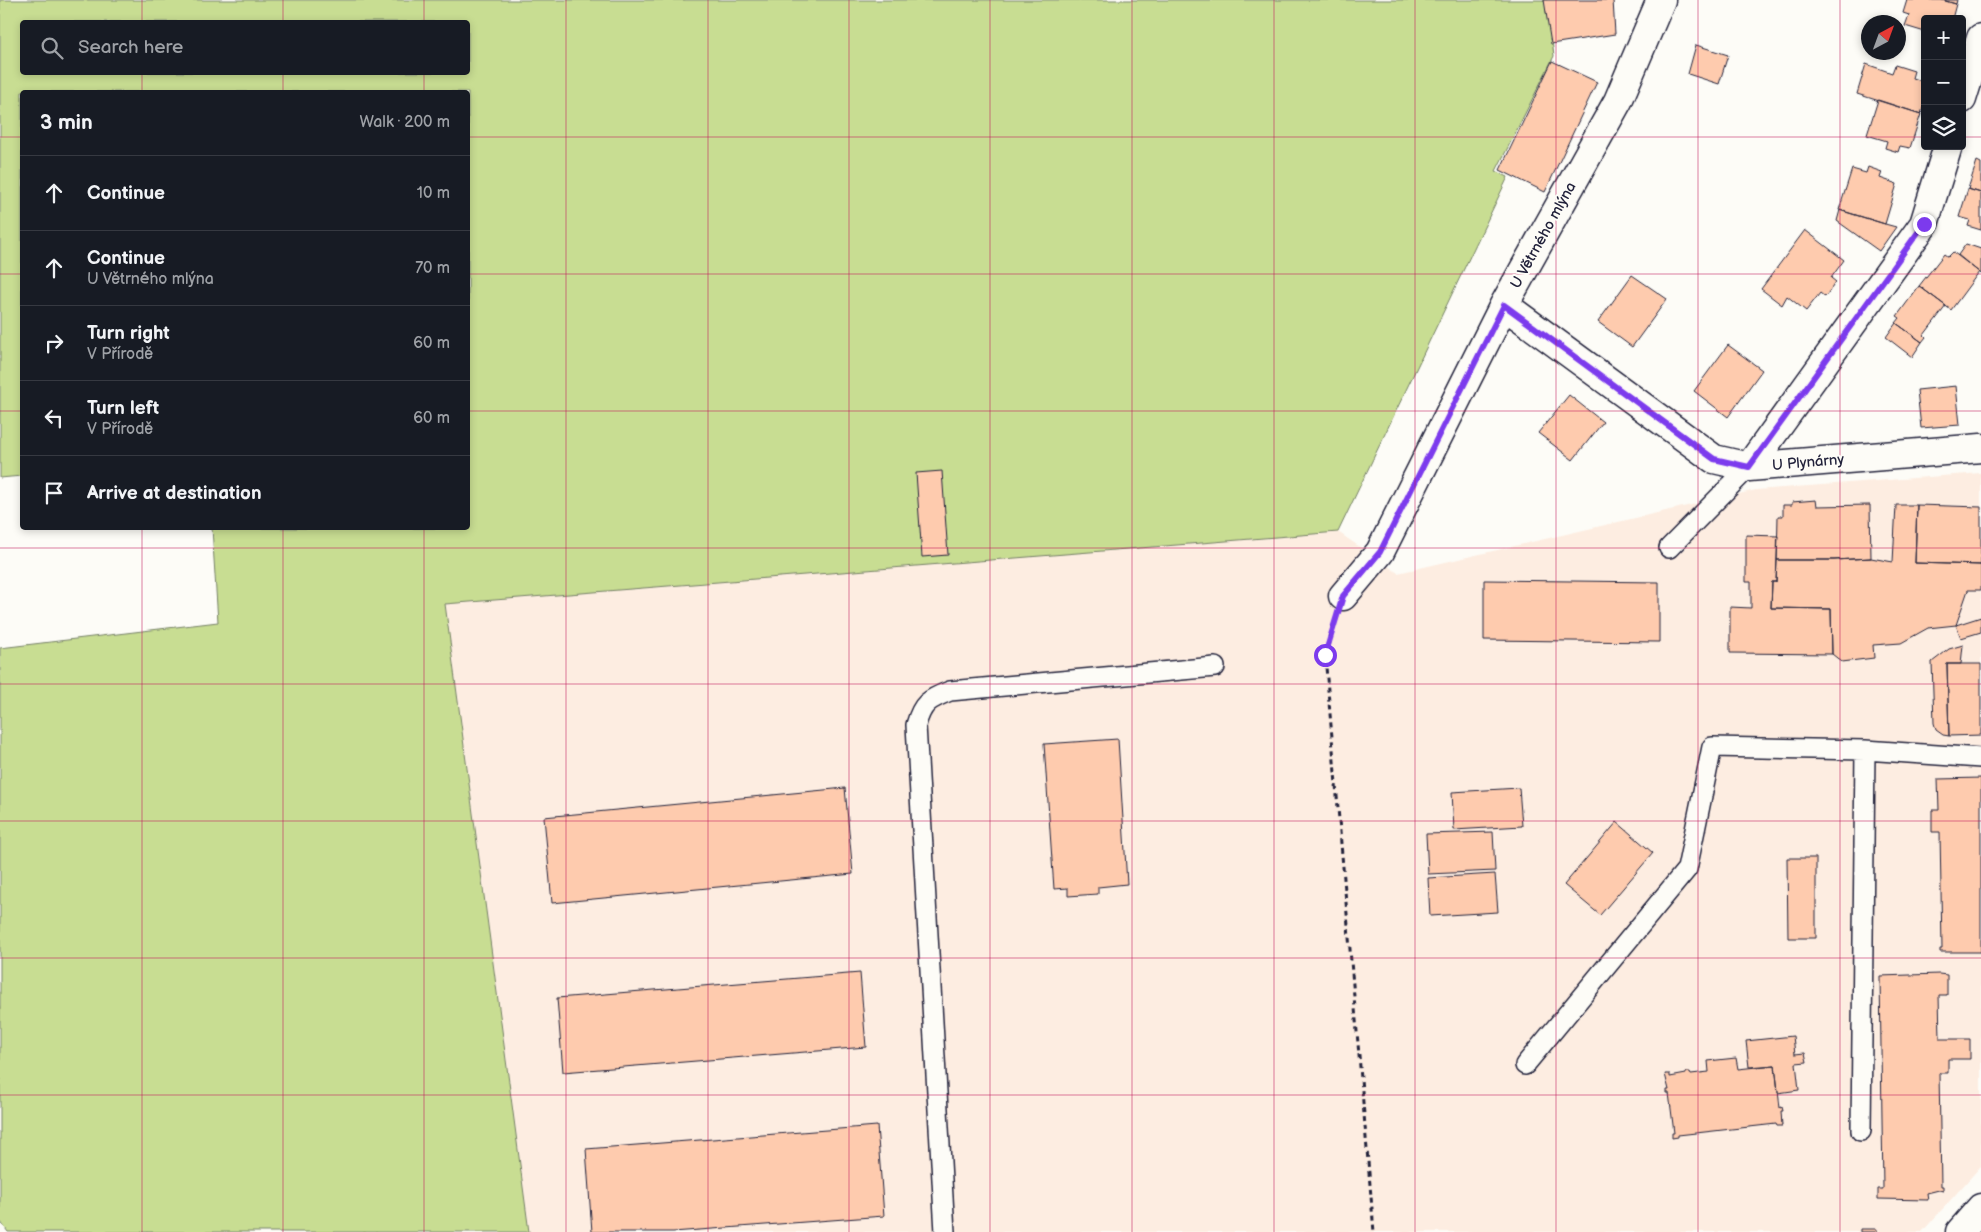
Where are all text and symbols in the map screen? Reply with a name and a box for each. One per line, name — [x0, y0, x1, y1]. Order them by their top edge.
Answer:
north arrow — [1861, 15, 1906, 60]
map controls — [1921, 15, 1966, 150]
button: + — [1921, 15, 1966, 60]
search box — [20, 20, 470, 75]
icon: search — [38, 34, 66, 62]
text: Search here — [78, 36, 183, 59]
button: − — [1921, 60, 1966, 105]
button: layers — [1921, 105, 1966, 150]
text: 3 min — [40, 110, 93, 135]
text: Walk · 200 m — [360, 113, 450, 132]
icon: ahead — [40, 179, 68, 207]
street label: U Větrného mlýna — [1506, 179, 1581, 292]
text: Continue — [87, 182, 165, 205]
text: 10 m — [417, 184, 450, 203]
route end — [1913, 213, 1936, 236]
text: Continue — [87, 247, 165, 270]
icon: ahead — [40, 254, 68, 282]
text: 70 m — [415, 259, 450, 278]
text: U Větrného mlýna — [87, 270, 214, 289]
text: Turn right — [87, 322, 170, 345]
icon: right — [40, 329, 68, 357]
text: 60 m — [413, 334, 450, 353]
text: V Přírodě — [87, 345, 153, 364]
text: Turn left — [87, 397, 159, 420]
icon: left — [40, 404, 68, 432]
text: 60 m — [413, 409, 450, 428]
text: V Přírodě — [87, 420, 153, 439]
street label: U Plynárny — [1771, 450, 1845, 475]
icon: arrive — [40, 479, 68, 507]
text: Arrive at destination — [87, 482, 262, 505]
route start — [1314, 644, 1337, 667]

